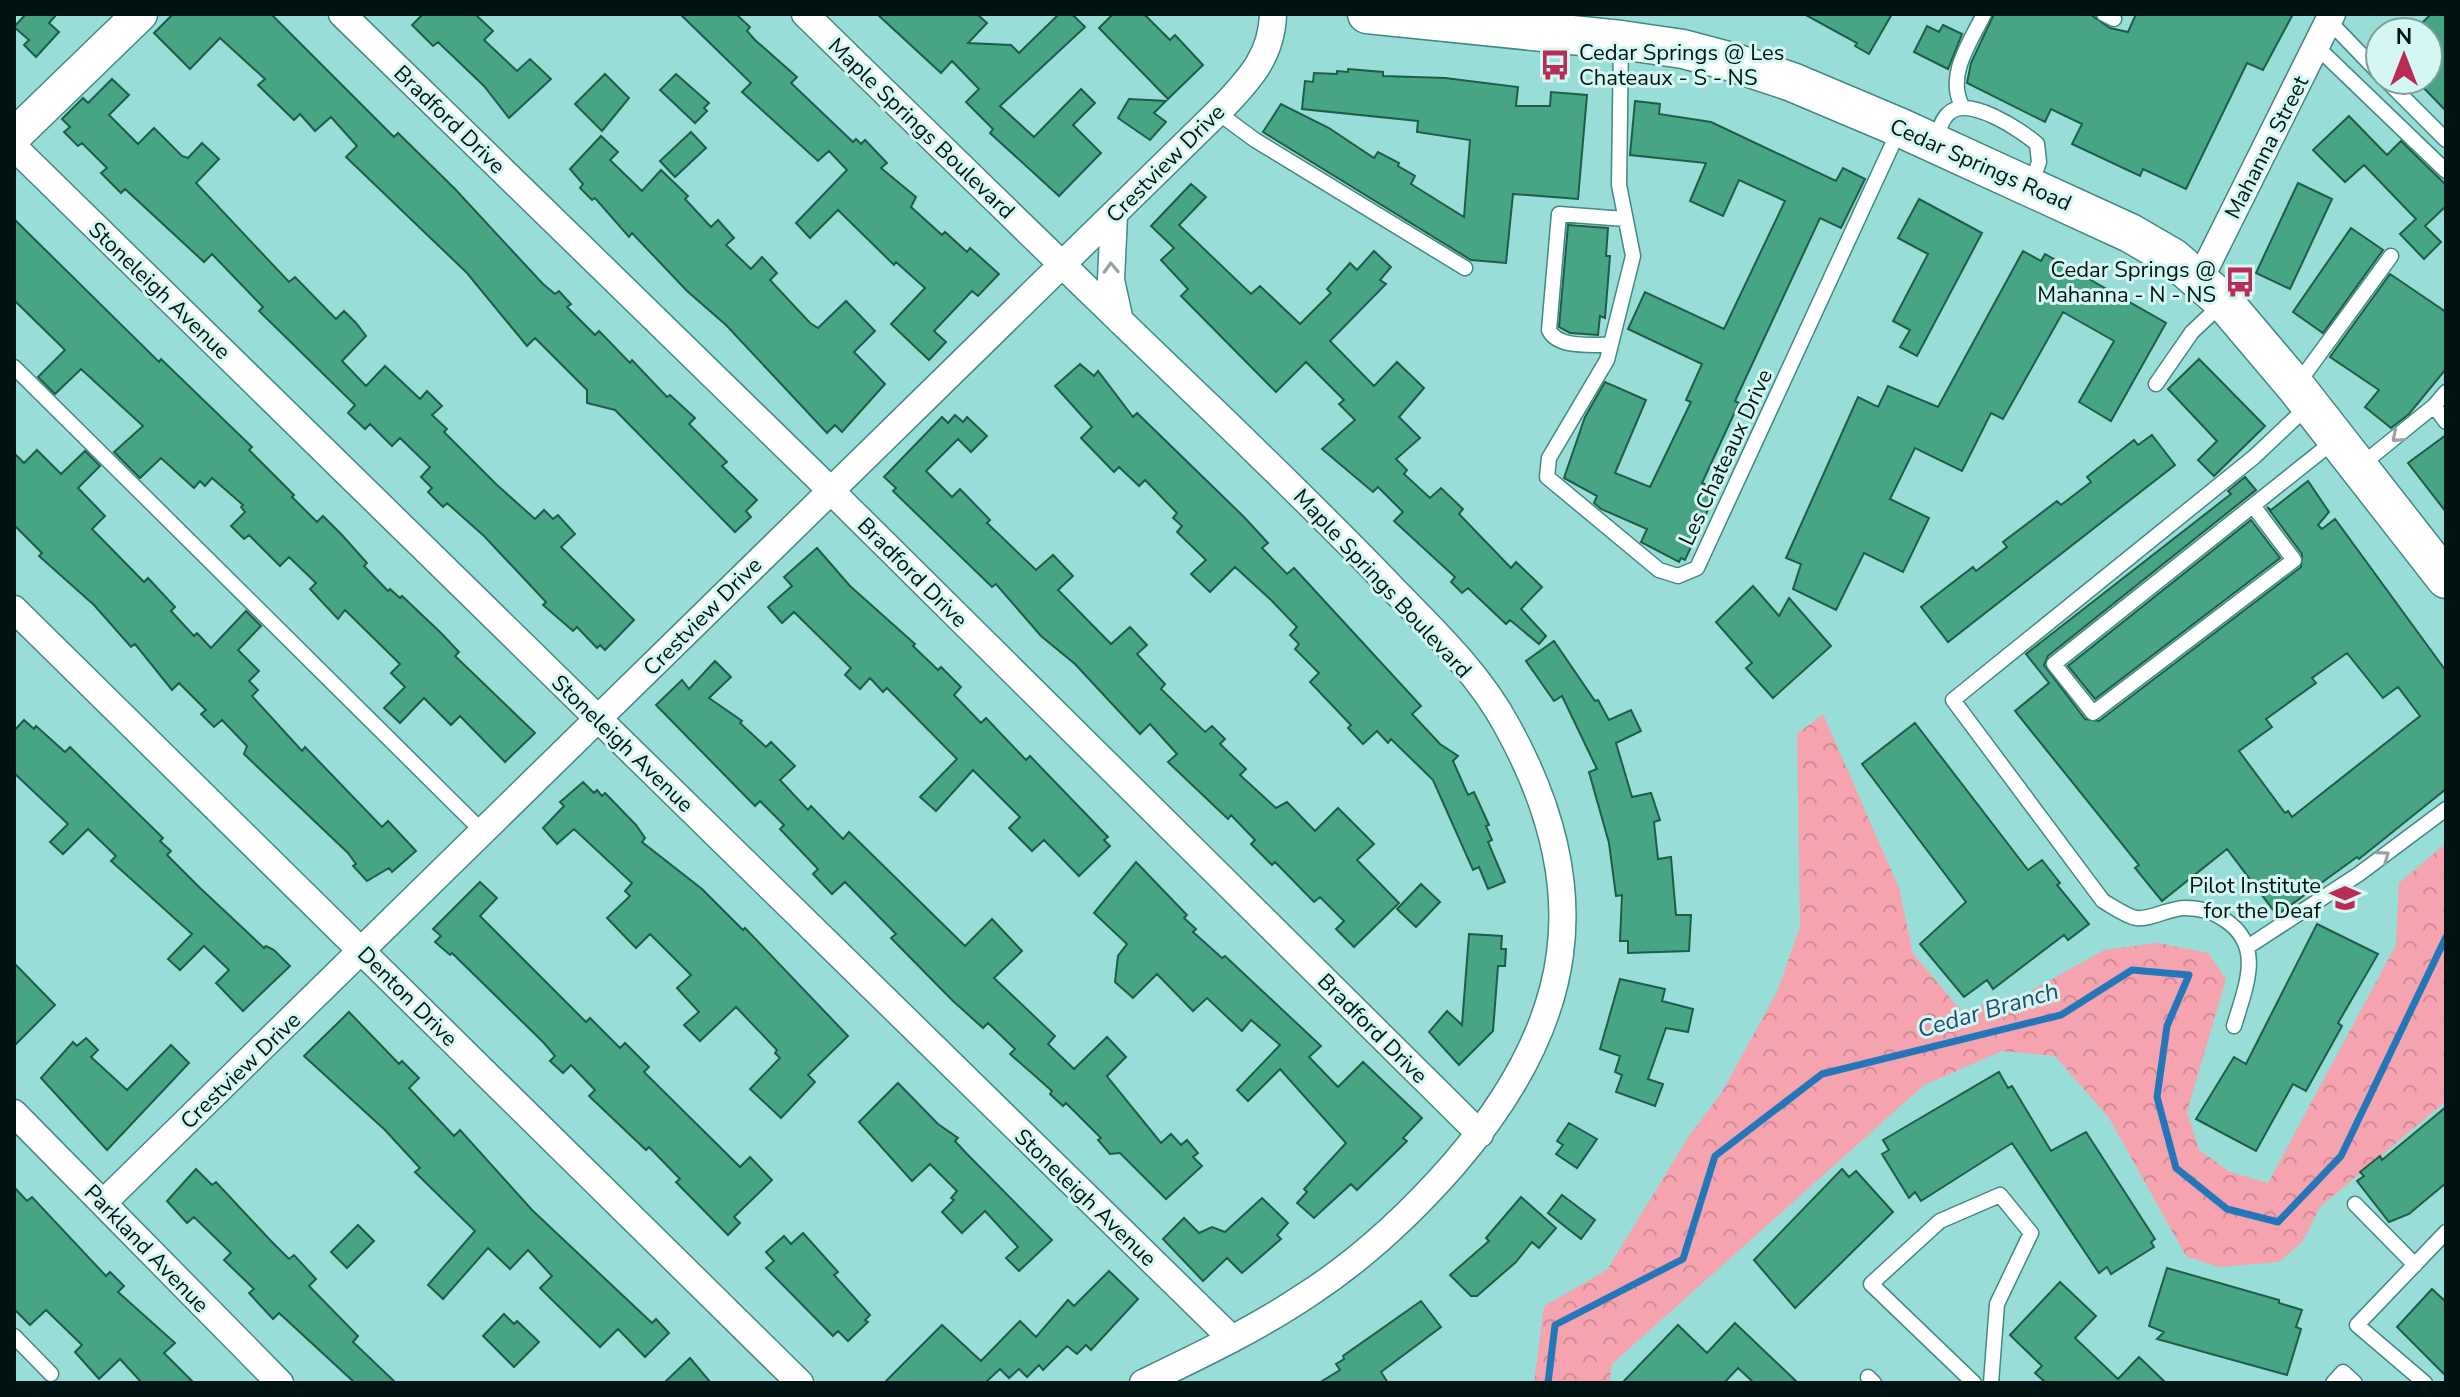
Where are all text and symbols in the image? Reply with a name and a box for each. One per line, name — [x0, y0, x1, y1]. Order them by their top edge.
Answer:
north arrow — [2364, 16, 2444, 96]
text: N — [2396, 22, 2412, 52]
street label: Maple Springs Boulevard — [821, 32, 1021, 226]
place label: Cedar Springs @ Les Chateaux - S - NS — [1579, 38, 1784, 93]
bus stop icon: Cedar Springs @ Les Chateaux - S - NS — [1538, 48, 1572, 82]
street label: Bradford Drive — [387, 59, 512, 181]
street label: Mahanna Street — [2218, 70, 2316, 224]
street label: Crestview Drive — [1100, 98, 1232, 230]
street label: Cedar Springs Road — [1885, 111, 2076, 218]
street label: Stoneleigh Avenue — [82, 215, 237, 366]
place label: Cedar Springs @ Mahanna - N - NS — [2037, 255, 2216, 310]
one-way arrow — [1103, 261, 1120, 274]
bus stop icon: Cedar Springs @ Mahanna - N - NS — [2223, 265, 2257, 299]
street label: Les Chateaux Drive — [1672, 364, 1780, 551]
one-way arrow — [2391, 427, 2406, 442]
street label: Maple Springs Boulevard — [1286, 482, 1478, 685]
street label: Bradford Drive — [851, 511, 974, 634]
street label: Crestview Drive — [637, 551, 769, 683]
street label: Stoneleigh Avenue — [545, 668, 700, 819]
one-way arrow — [2375, 851, 2389, 866]
place label: Pilot Institute for the Deaf — [2189, 871, 2322, 926]
school or university icon: Pilot Institute for the Deaf — [2328, 881, 2362, 915]
street label: Denton Drive — [350, 940, 464, 1054]
street label: Bradford Drive — [1311, 967, 1434, 1090]
water label: Cedar Branch — [1914, 975, 2062, 1045]
street label: Crestview Drive — [174, 1005, 308, 1136]
street label: Stoneleigh Avenue — [1008, 1122, 1163, 1273]
street label: Parkland Avenue — [77, 1178, 215, 1320]

